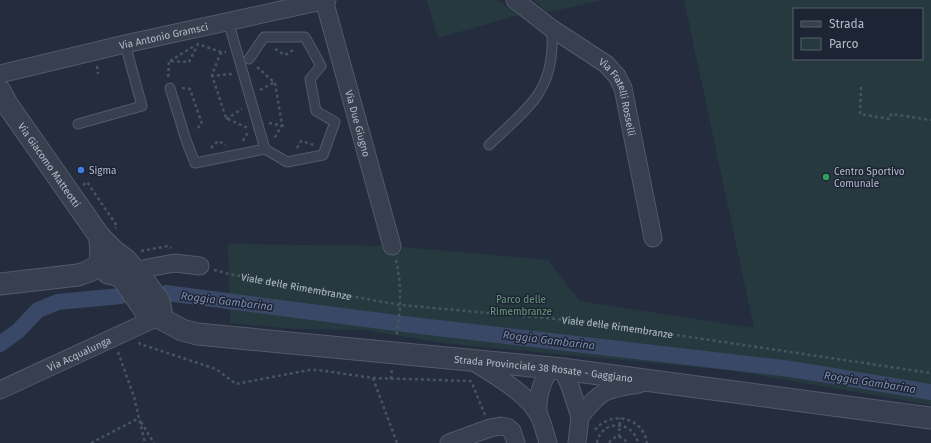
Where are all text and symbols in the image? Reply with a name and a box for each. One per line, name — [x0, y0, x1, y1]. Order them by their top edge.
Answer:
legend — [793, 8, 923, 60]
text: Strada — [829, 17, 864, 31]
street label: Via Antonio Gramsci — [118, 21, 210, 52]
text: Parco — [829, 37, 859, 51]
street label: Via Fratelli Rosselli — [596, 56, 637, 137]
street label: Via Due Giugno — [342, 89, 372, 159]
street label: Via Giacomo Matteotti — [15, 121, 82, 210]
marker: Sigma — [76, 165, 86, 175]
place label: Sigma — [89, 165, 116, 177]
place label: Centro Sportivo Comunale — [834, 166, 905, 190]
marker: Centro Sportivo Comunale — [821, 172, 831, 182]
street label: Viale delle Rimembranze — [240, 271, 352, 303]
water label: Roggia Gambarina — [180, 289, 274, 314]
park label: Parco delle Rimembranze — [490, 294, 552, 318]
street label: Viale delle Rimembranze — [561, 315, 674, 341]
water label: Roggia Gambarina — [502, 328, 596, 353]
street label: Via Acqualunga — [46, 334, 113, 374]
street label: Strada Provinciale 38 Rosate - Gaggiano — [453, 354, 634, 385]
water label: Roggia Gambarina — [823, 369, 917, 396]

